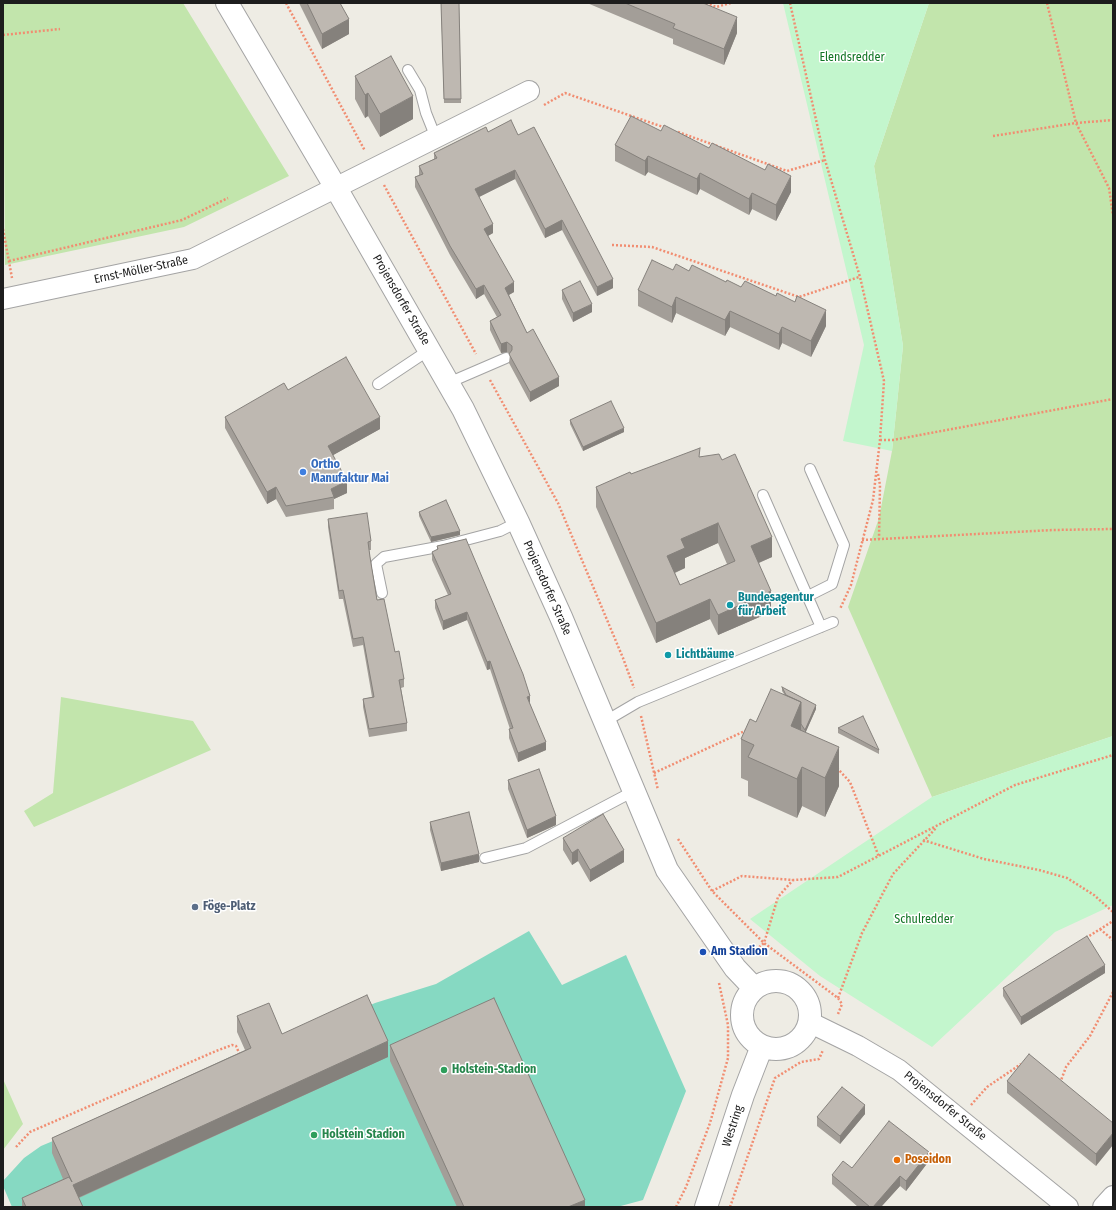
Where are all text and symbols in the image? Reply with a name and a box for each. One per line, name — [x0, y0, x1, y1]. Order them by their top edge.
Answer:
park label: Elendsredder — [819, 51, 885, 65]
street label: Projensdorfer Straße — [369, 252, 433, 348]
street label: Ernst-Möller-Straße — [93, 253, 189, 287]
place label: Ortho Manufaktur Mai — [311, 458, 389, 486]
marker: Ortho Manufaktur Mai — [298, 467, 308, 477]
street label: Projensdorfer Straße — [520, 539, 574, 637]
place label: Bundesagentur für Arbeit — [738, 591, 814, 619]
marker: Bundesagentur für Arbeit — [725, 600, 735, 610]
place label: Lichtbäume — [676, 648, 734, 662]
marker: Lichtbäume — [663, 650, 673, 660]
place label: Föge-Platz — [203, 900, 255, 914]
marker: Föge-Platz — [190, 902, 200, 912]
park label: Schulredder — [894, 913, 954, 927]
place label: Am Stadion — [711, 945, 768, 959]
marker: Am Stadion — [698, 947, 708, 957]
place label: Holstein-Stadion — [452, 1063, 536, 1077]
marker: Holstein-Stadion — [439, 1065, 449, 1075]
street label: Projensdorfer Straße — [901, 1068, 989, 1144]
street label: Westring — [720, 1103, 746, 1149]
place label: Holstein Stadion — [322, 1128, 405, 1142]
marker: Holstein Stadion — [309, 1130, 319, 1140]
place label: Poseidon — [905, 1153, 951, 1167]
marker: Poseidon — [892, 1155, 902, 1165]

